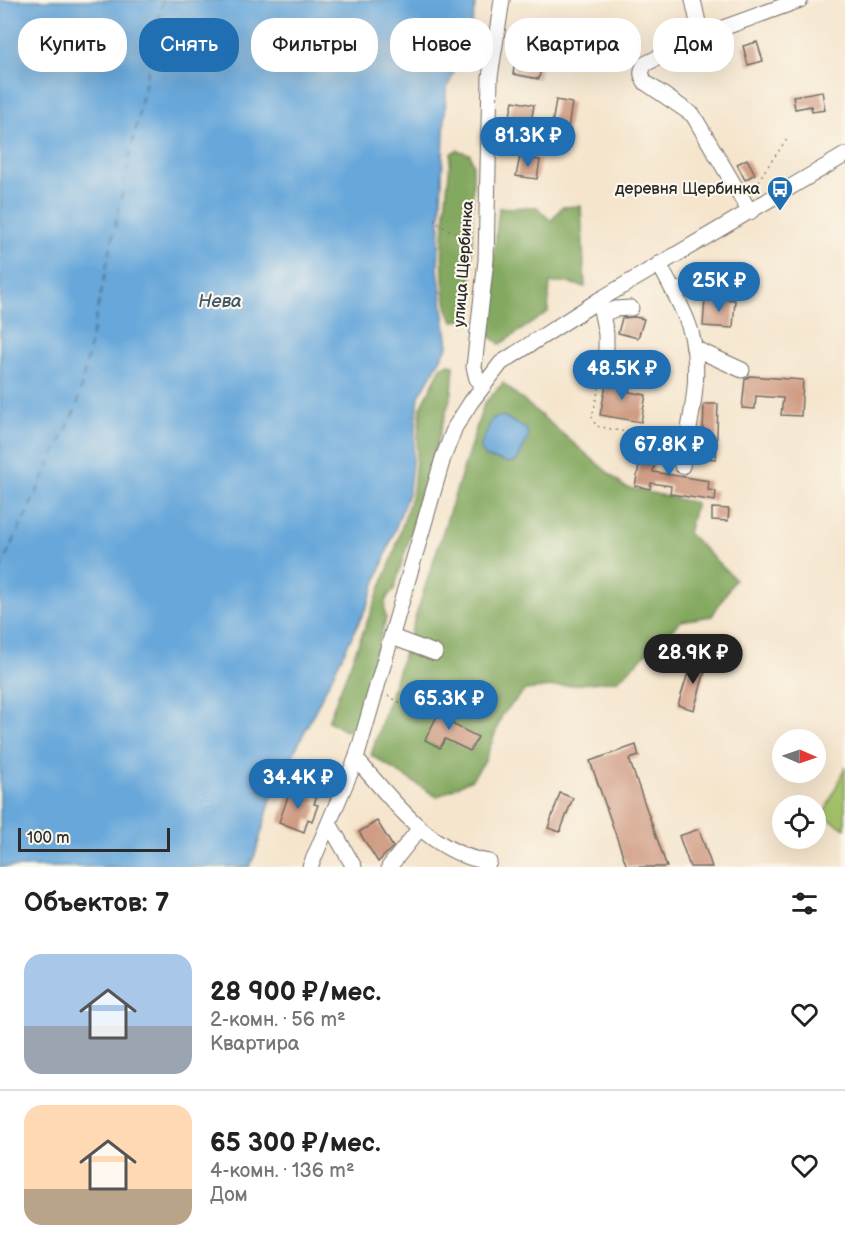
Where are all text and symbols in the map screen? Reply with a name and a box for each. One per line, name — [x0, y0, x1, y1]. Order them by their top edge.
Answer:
chip: Купить — [18, 18, 127, 72]
chip: Снять — [139, 18, 239, 72]
chip: Фильтры — [251, 18, 378, 72]
chip: Новое — [390, 18, 493, 72]
chip: Квартира — [505, 18, 641, 72]
chip: Дом — [653, 18, 734, 72]
pin: 81.3K ₽ — [473, 117, 583, 168]
text: 81.3K ₽ — [494, 124, 562, 148]
bus stop icon: деревня Щербинка — [765, 174, 795, 212]
place label: деревня Щербинка — [615, 180, 761, 199]
street label: улица Щербинка — [450, 200, 478, 328]
pin: 25K ₽ — [677, 262, 761, 313]
text: 25K ₽ — [692, 269, 746, 293]
water label: Нева — [198, 291, 242, 312]
pin: 48.5K ₽ — [567, 350, 677, 401]
text: 48.5K ₽ — [587, 357, 657, 381]
pin: 67.8K ₽ — [614, 426, 724, 477]
text: 67.8K ₽ — [634, 433, 704, 457]
pin: 28.9K ₽ — [638, 634, 748, 685]
text: 28.9K ₽ — [658, 641, 728, 665]
pin: 65.3K ₽ — [394, 680, 504, 731]
text: 65.3K ₽ — [414, 687, 484, 711]
north arrow — [772, 729, 826, 783]
map controls — [772, 729, 826, 849]
pin: 34.4K ₽ — [243, 759, 353, 810]
text: 34.4K ₽ — [263, 766, 333, 790]
button: locate — [772, 795, 826, 849]
scale bar — [18, 825, 170, 852]
text: 100 m — [27, 829, 70, 848]
icon: filters — [788, 887, 821, 920]
text: Объектов: 7 — [24, 888, 169, 919]
text: 28 900 ₽/мес. — [210, 977, 381, 1008]
icon: home — [72, 978, 144, 1050]
icon: heart — [788, 998, 821, 1031]
text: 2-комн. · 56 m² — [210, 1008, 346, 1032]
text: Квартира — [210, 1032, 300, 1056]
text: 65 300 ₽/мес. — [210, 1128, 381, 1159]
icon: home — [72, 1129, 144, 1201]
icon: heart — [788, 1149, 821, 1182]
text: 4-комн. · 136 m² — [210, 1159, 355, 1183]
text: Дом — [210, 1183, 248, 1207]

